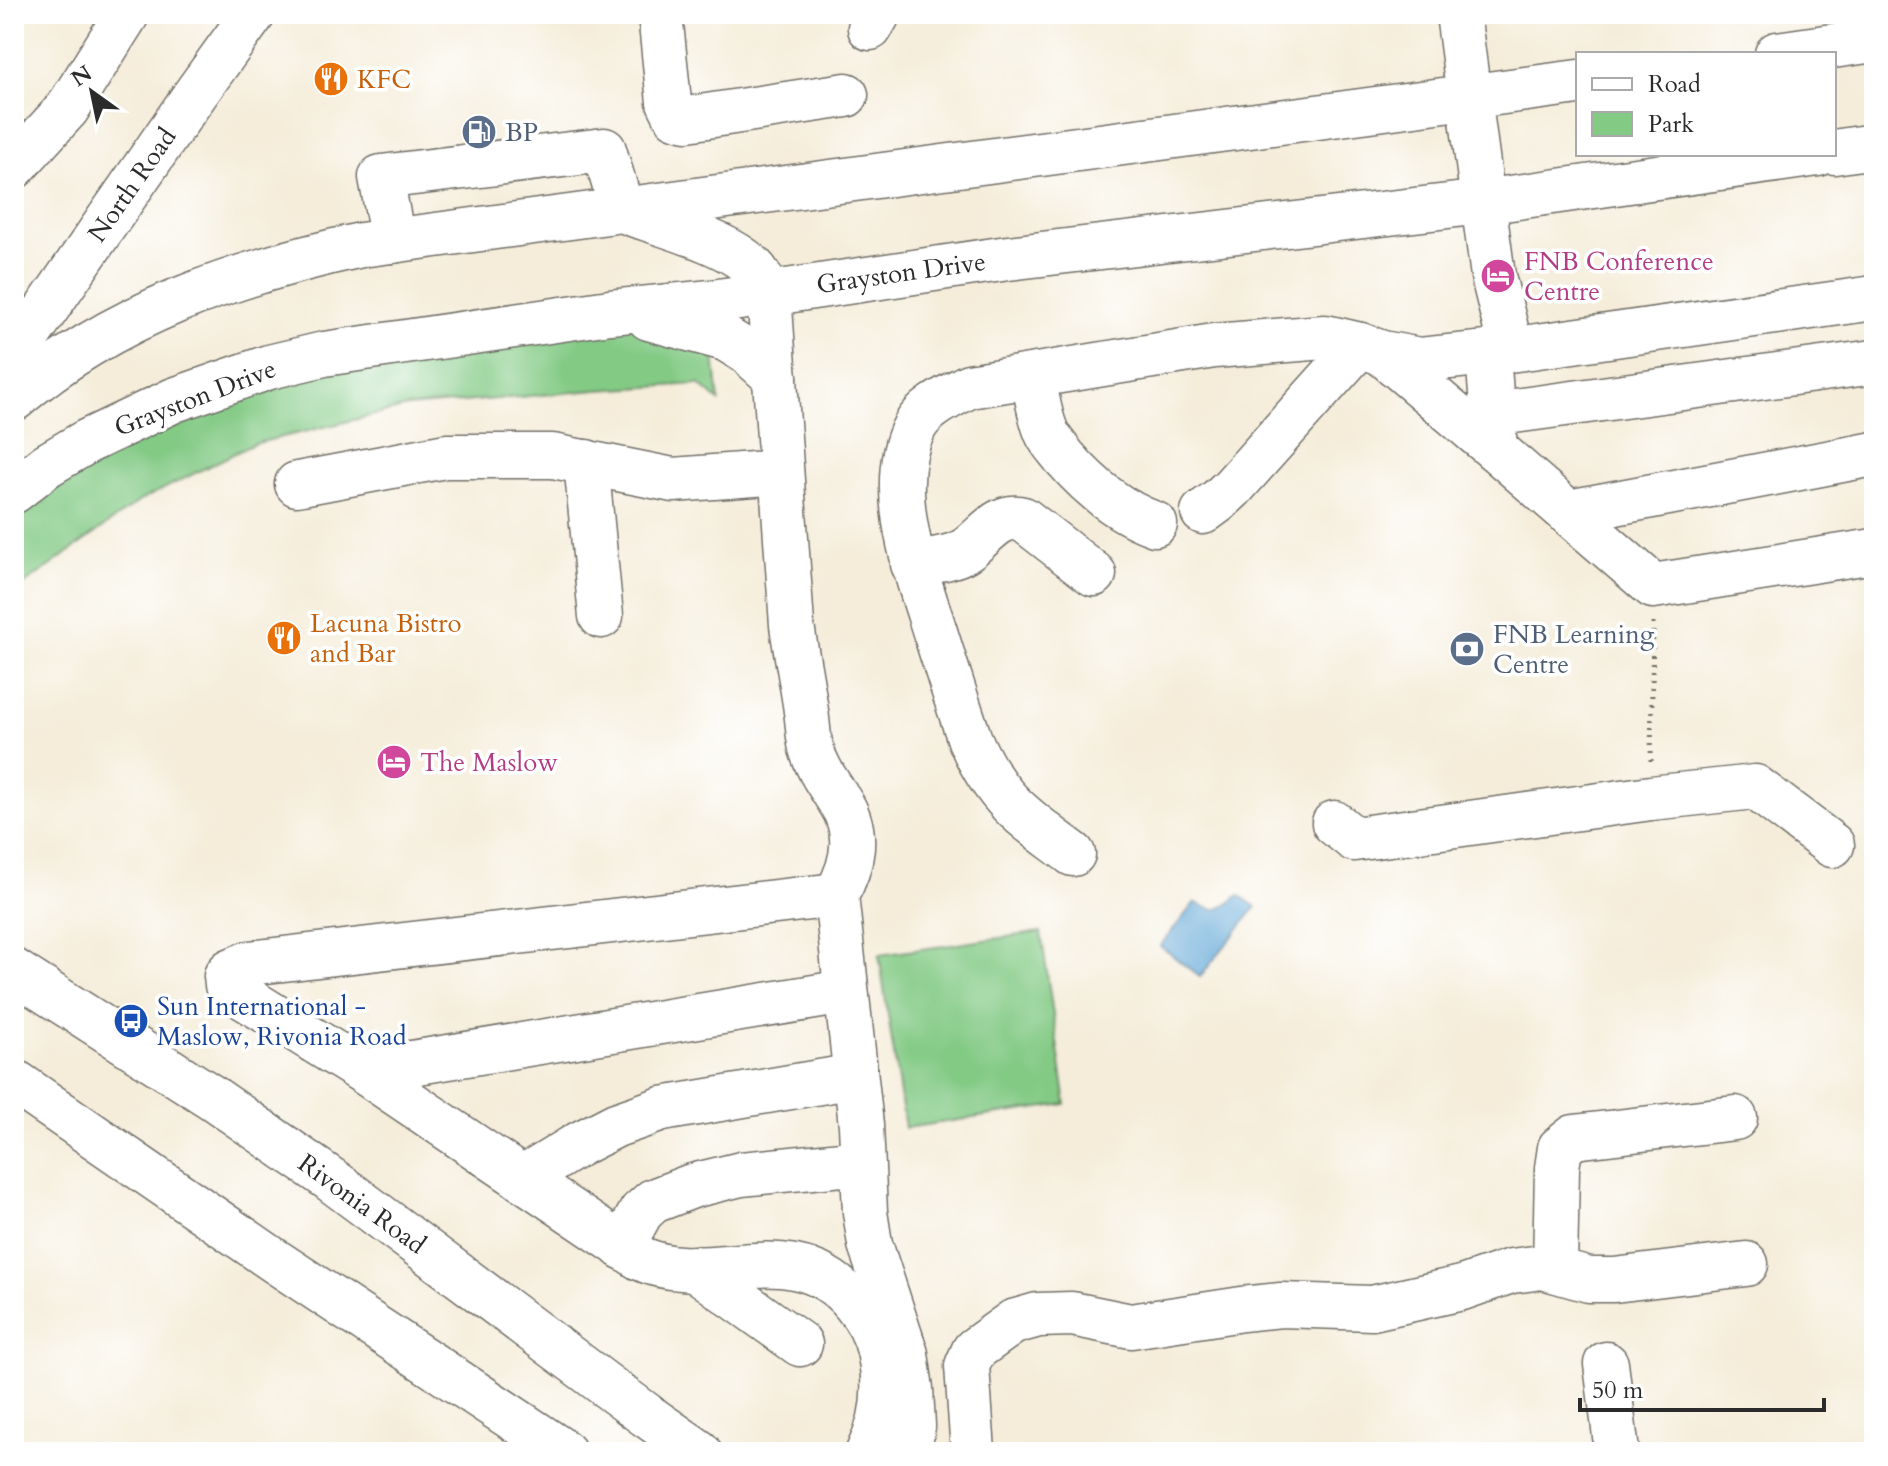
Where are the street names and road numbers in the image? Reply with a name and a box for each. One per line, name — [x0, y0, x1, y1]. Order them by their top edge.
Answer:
street label: North Road — [80, 121, 184, 249]
street label: Grayston Drive — [814, 244, 988, 302]
street label: Grayston Drive — [109, 351, 281, 445]
street label: Rivonia Road — [291, 1146, 433, 1262]

